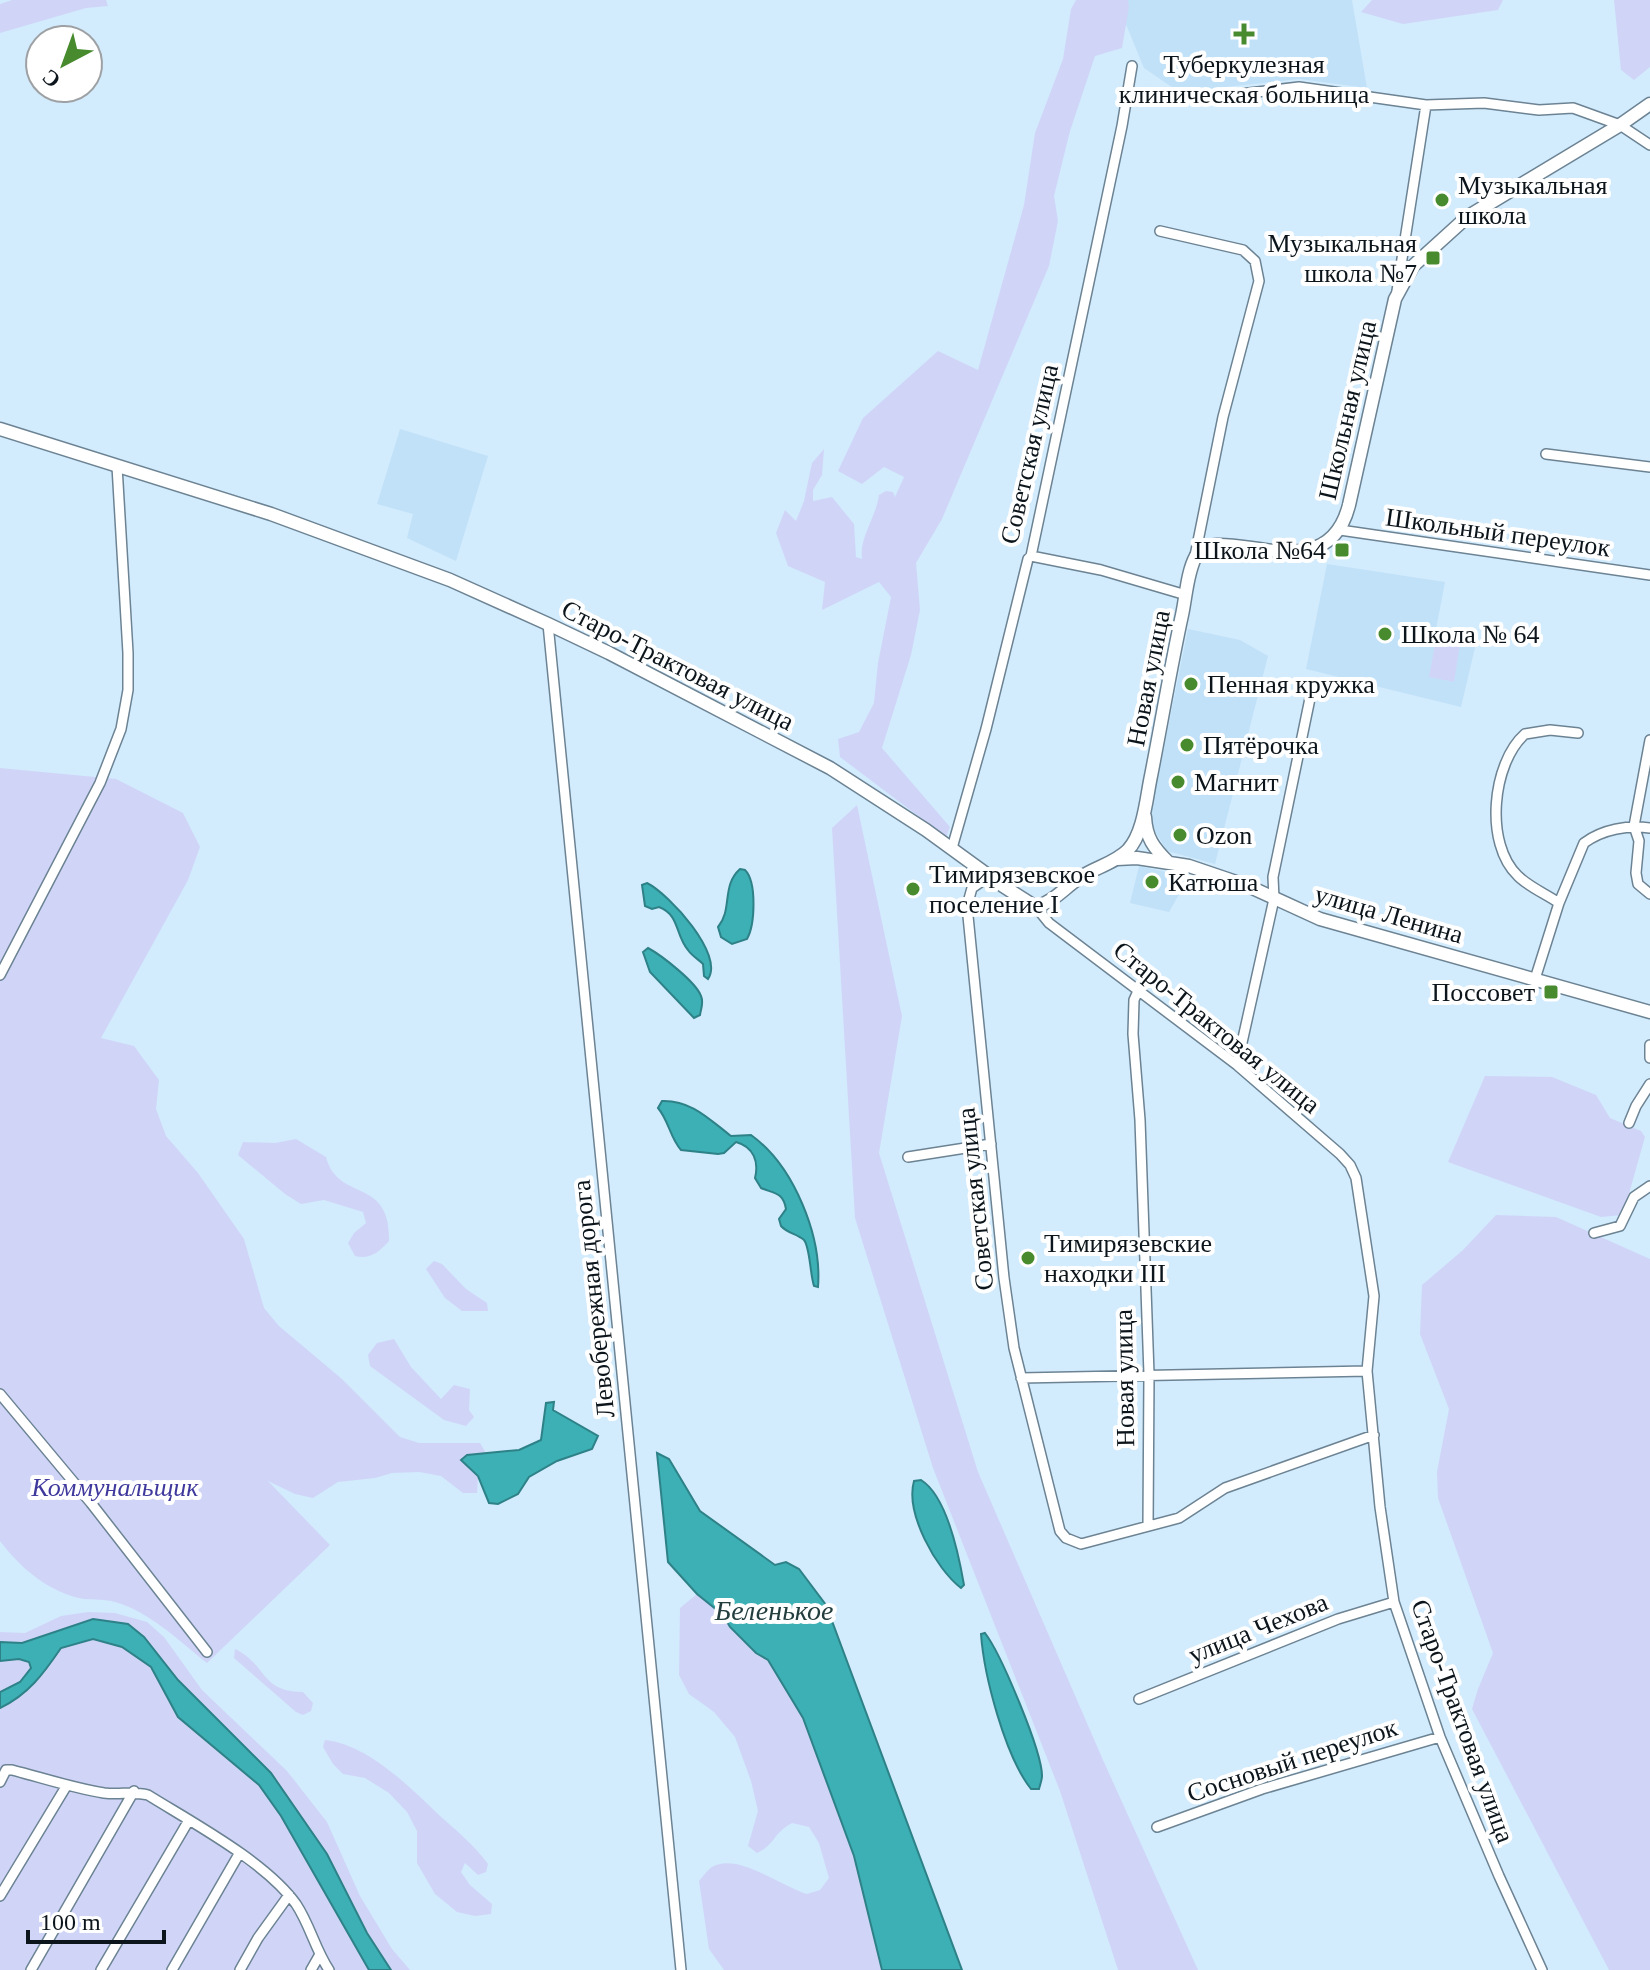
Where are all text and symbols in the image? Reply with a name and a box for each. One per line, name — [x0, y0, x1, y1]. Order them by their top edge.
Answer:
marker: Туберкулезная клиническая больница — [1233, 23, 1255, 45]
north arrow — [24, 24, 104, 104]
place label: Туберкулезная клиническая больница — [1119, 50, 1370, 109]
text: С — [37, 64, 65, 93]
place label: Музыкальная школа — [1458, 171, 1608, 230]
marker: Музыкальная школа — [1433, 191, 1451, 209]
place label: Музыкальная школа №7 — [1268, 229, 1417, 288]
marker: Музыкальная школа №7 — [1424, 249, 1442, 267]
street label: Школьная улица — [1313, 317, 1382, 503]
street label: Советская улица — [995, 361, 1064, 547]
street label: Школьный переулок — [1384, 502, 1613, 563]
place label: Школа №64 — [1194, 536, 1326, 565]
marker: Школа №64 — [1333, 541, 1351, 559]
street label: Старо-Трактовая улица — [557, 594, 799, 737]
street label: Новая улица — [1121, 607, 1176, 749]
place label: Школа № 64 — [1401, 620, 1540, 649]
marker: Школа № 64 — [1376, 625, 1394, 643]
place label: Пенная кружка — [1207, 670, 1375, 699]
marker: Пенная кружка — [1182, 675, 1200, 693]
place label: Пятёрочка — [1203, 731, 1319, 760]
marker: Пятёрочка — [1178, 736, 1196, 754]
place label: Магнит — [1194, 768, 1279, 797]
marker: Магнит — [1169, 773, 1187, 791]
place label: Ozon — [1196, 821, 1252, 850]
marker: Ozon — [1171, 826, 1189, 844]
place label: Тимирязевское поселение I — [929, 860, 1095, 919]
place label: Катюша — [1168, 868, 1259, 897]
marker: Катюша — [1143, 873, 1161, 891]
street label: улица Ленина — [1311, 879, 1467, 950]
marker: Тимирязевское поселение I — [904, 880, 922, 898]
street label: Старо-Трактовая улица — [1108, 935, 1326, 1120]
place label: Поссовет — [1431, 978, 1535, 1007]
marker: Поссовет — [1542, 983, 1560, 1001]
street label: Советская улица — [951, 1106, 1000, 1292]
street label: Левобережная дорога — [567, 1178, 620, 1419]
place label: Тимирязевские находки III — [1044, 1229, 1212, 1288]
marker: Тимирязевские находки III — [1019, 1249, 1037, 1267]
street label: Новая улица — [1109, 1308, 1140, 1447]
park label: Коммунальщик — [31, 1473, 199, 1502]
street label: улица Чехова — [1184, 1587, 1332, 1669]
water label: Беленькое — [714, 1595, 833, 1626]
street label: Старо-Трактовая улица — [1405, 1596, 1520, 1847]
street label: Сосновый переулок — [1183, 1713, 1401, 1808]
scale bar — [28, 1894, 164, 1944]
text: 100 m — [40, 1909, 101, 1935]

